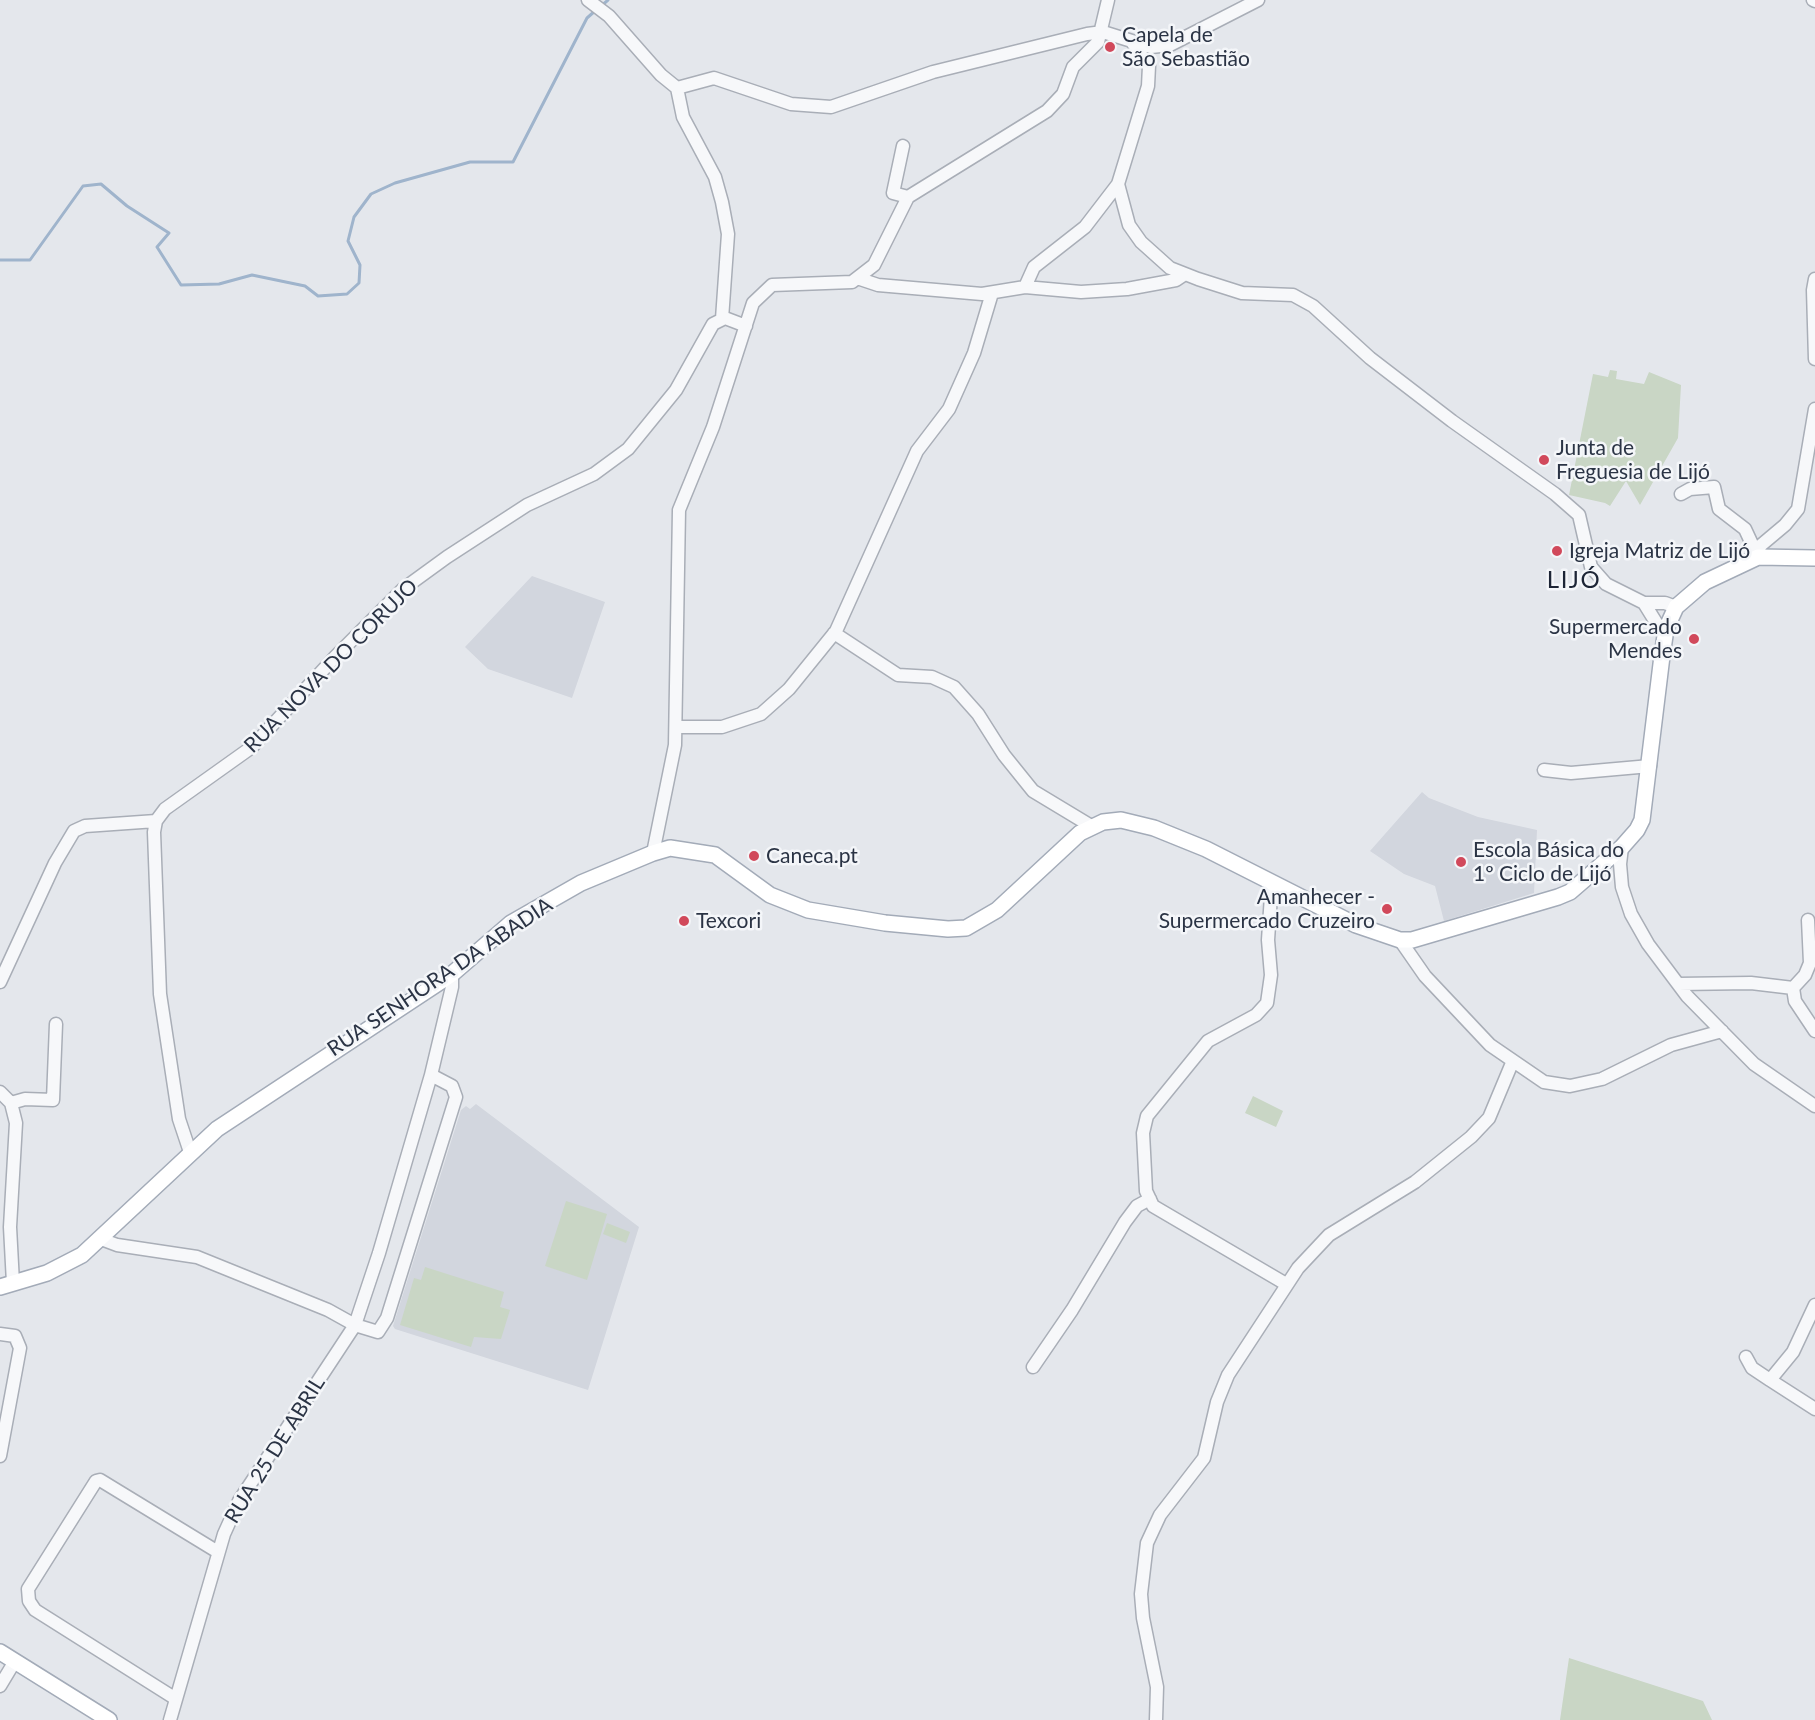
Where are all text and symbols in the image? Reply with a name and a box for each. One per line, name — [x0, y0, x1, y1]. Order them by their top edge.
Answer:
place label: Capela de São Sebastião — [1122, 22, 1250, 72]
marker: Capela de São Sebastião — [1103, 40, 1117, 54]
place label: Junta de Freguesia de Lijó — [1556, 435, 1710, 485]
marker: Junta de Freguesia de Lijó — [1537, 453, 1551, 467]
place label: Igreja Matriz de Lijó — [1569, 538, 1750, 564]
marker: Igreja Matriz de Lijó — [1550, 544, 1564, 558]
district label: LIJÓ — [1547, 566, 1601, 594]
street label: RUA NOVA DO CORUJO — [239, 574, 423, 758]
place label: Supermercado Mendes — [1549, 614, 1682, 664]
marker: Supermercado Mendes — [1687, 632, 1701, 646]
place label: Escola Básica do 1º Ciclo de Lijó — [1473, 837, 1624, 887]
place label: Caneca.pt — [766, 843, 858, 869]
marker: Caneca.pt — [747, 849, 761, 863]
marker: Escola Básica do 1º Ciclo de Lijó — [1454, 855, 1468, 869]
place label: Amanhecer - Supermercado Cruzeiro — [1159, 884, 1375, 934]
street label: RUA SENHORA DA ABADIA — [323, 892, 557, 1062]
marker: Amanhecer - Supermercado Cruzeiro — [1380, 902, 1394, 916]
place label: Texcori — [696, 908, 761, 934]
marker: Texcori — [677, 914, 691, 928]
street label: RUA 25 DE ABRIL — [220, 1372, 330, 1528]

